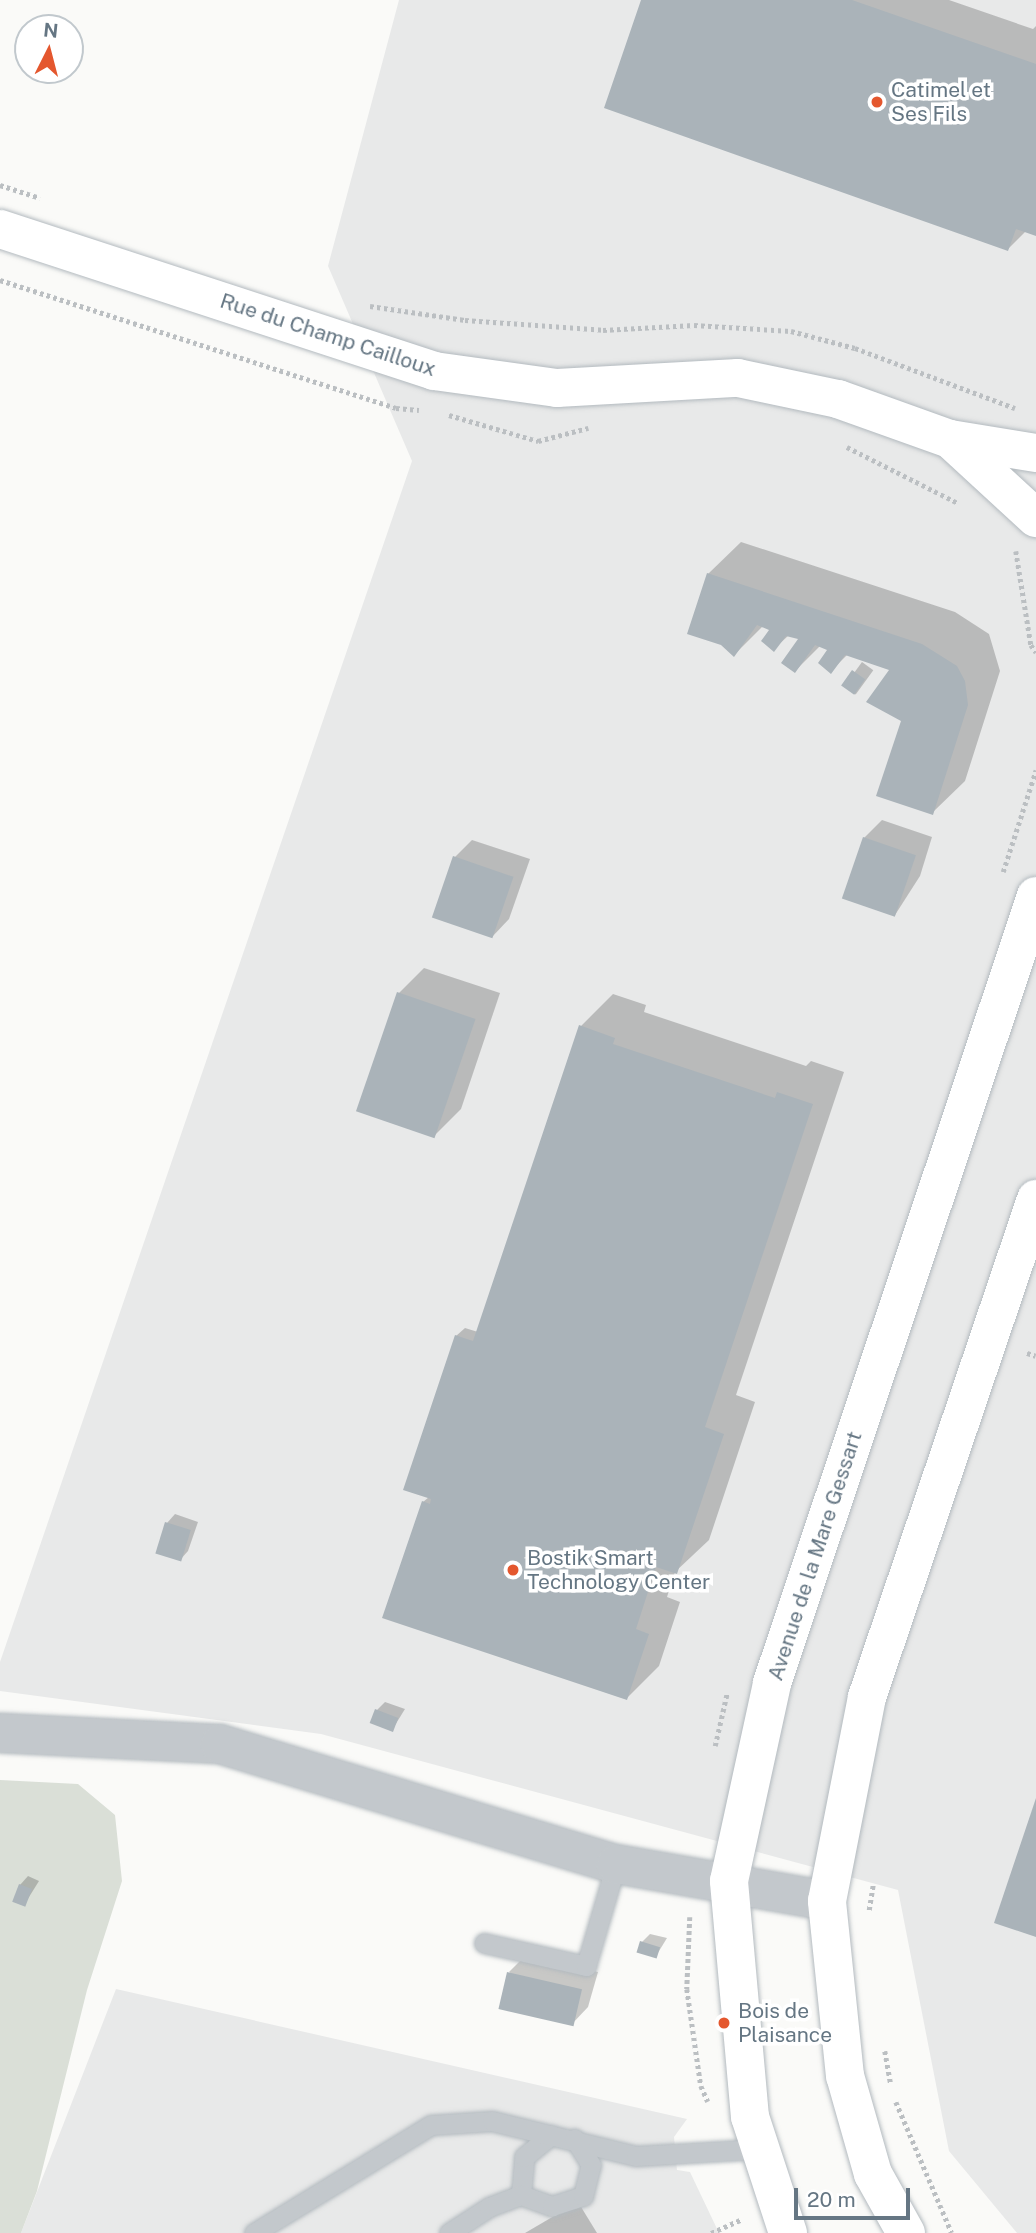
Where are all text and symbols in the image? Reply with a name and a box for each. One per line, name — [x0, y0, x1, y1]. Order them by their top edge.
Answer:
north arrow — [14, 14, 84, 84]
text: N — [42, 18, 60, 42]
place label: Catimel et Ses Fils — [891, 77, 991, 127]
marker: Catimel et Ses Fils — [869, 94, 885, 110]
street label: Rue du Champ Cailloux — [217, 288, 439, 382]
street label: Avenue de la Mare Gessart — [763, 1428, 867, 1684]
place label: Bostik Smart Technology Center — [527, 1545, 710, 1595]
marker: Bostik Smart Technology Center — [505, 1562, 521, 1578]
place label: Bois de Plaisance — [738, 1998, 832, 2048]
marker: Bois de Plaisance — [716, 2015, 732, 2031]
scale bar — [798, 2174, 914, 2218]
text: 20 m — [807, 2187, 856, 2212]

